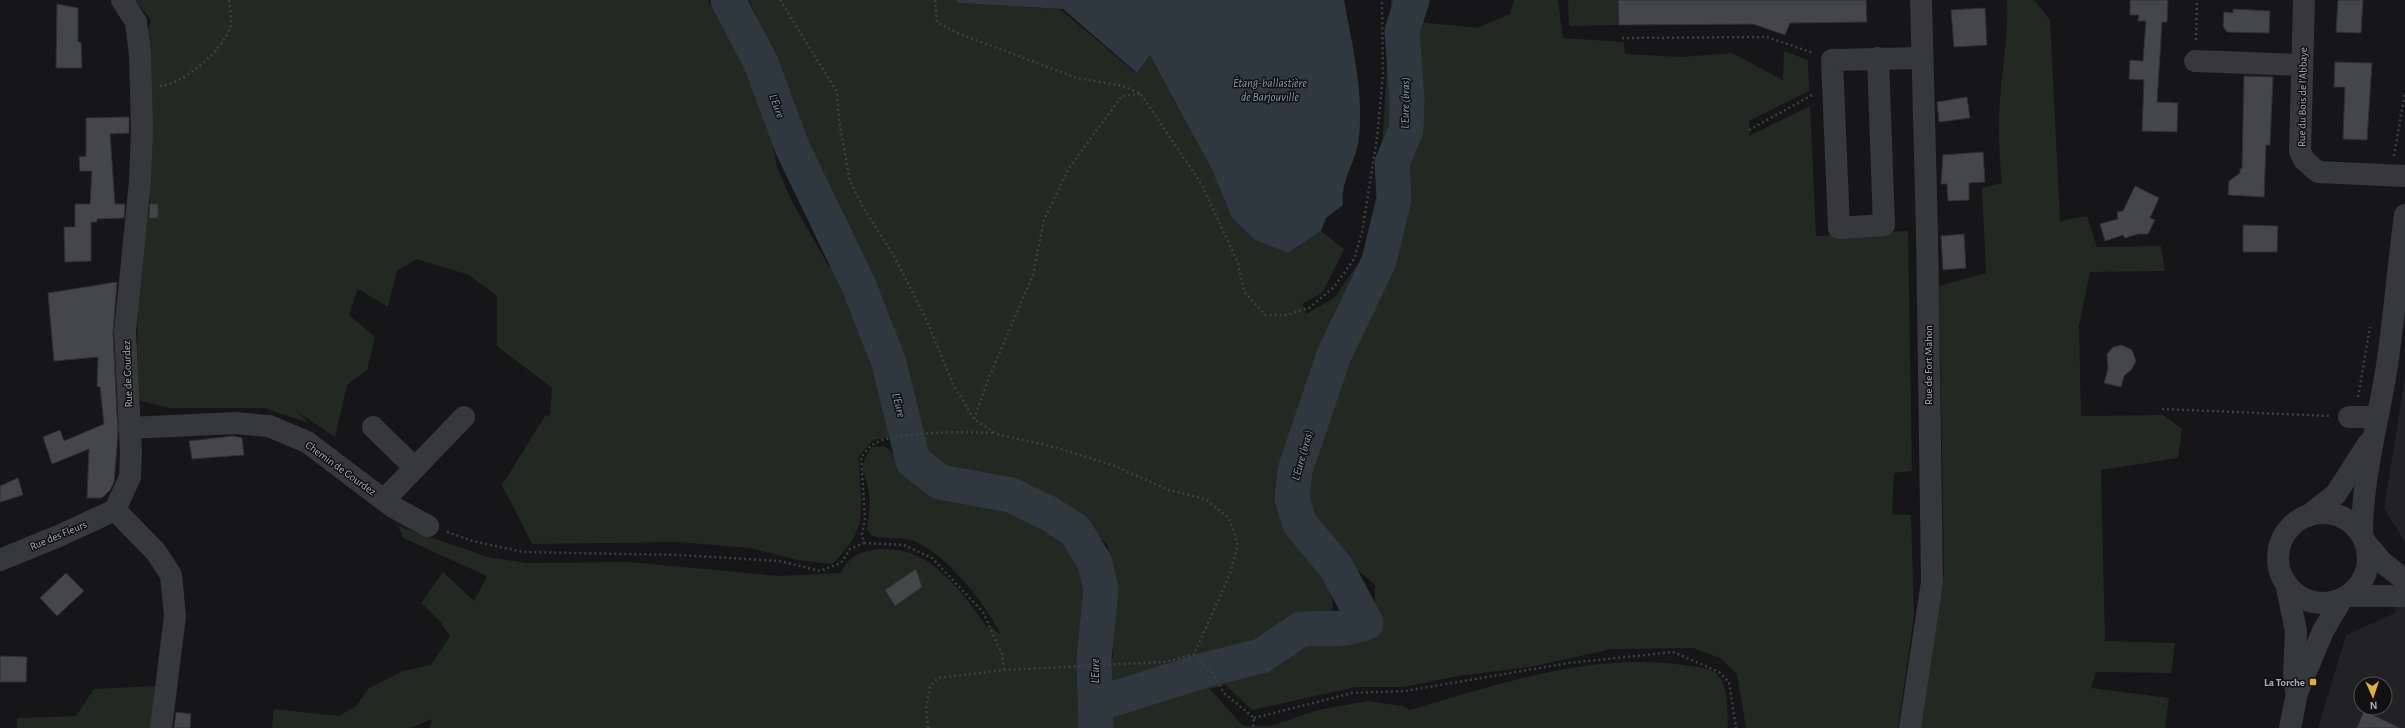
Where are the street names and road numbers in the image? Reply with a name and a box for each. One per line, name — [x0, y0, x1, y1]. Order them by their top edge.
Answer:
street label: Rue du Bois de l'Abbaye — [2296, 47, 2309, 147]
street label: Rue de Fort Mahon — [1923, 325, 1934, 405]
street label: Rue de Gourdez — [121, 340, 134, 408]
street label: Chemin de Gourdez — [303, 439, 378, 498]
street label: Rue des Fleurs — [28, 519, 88, 552]

